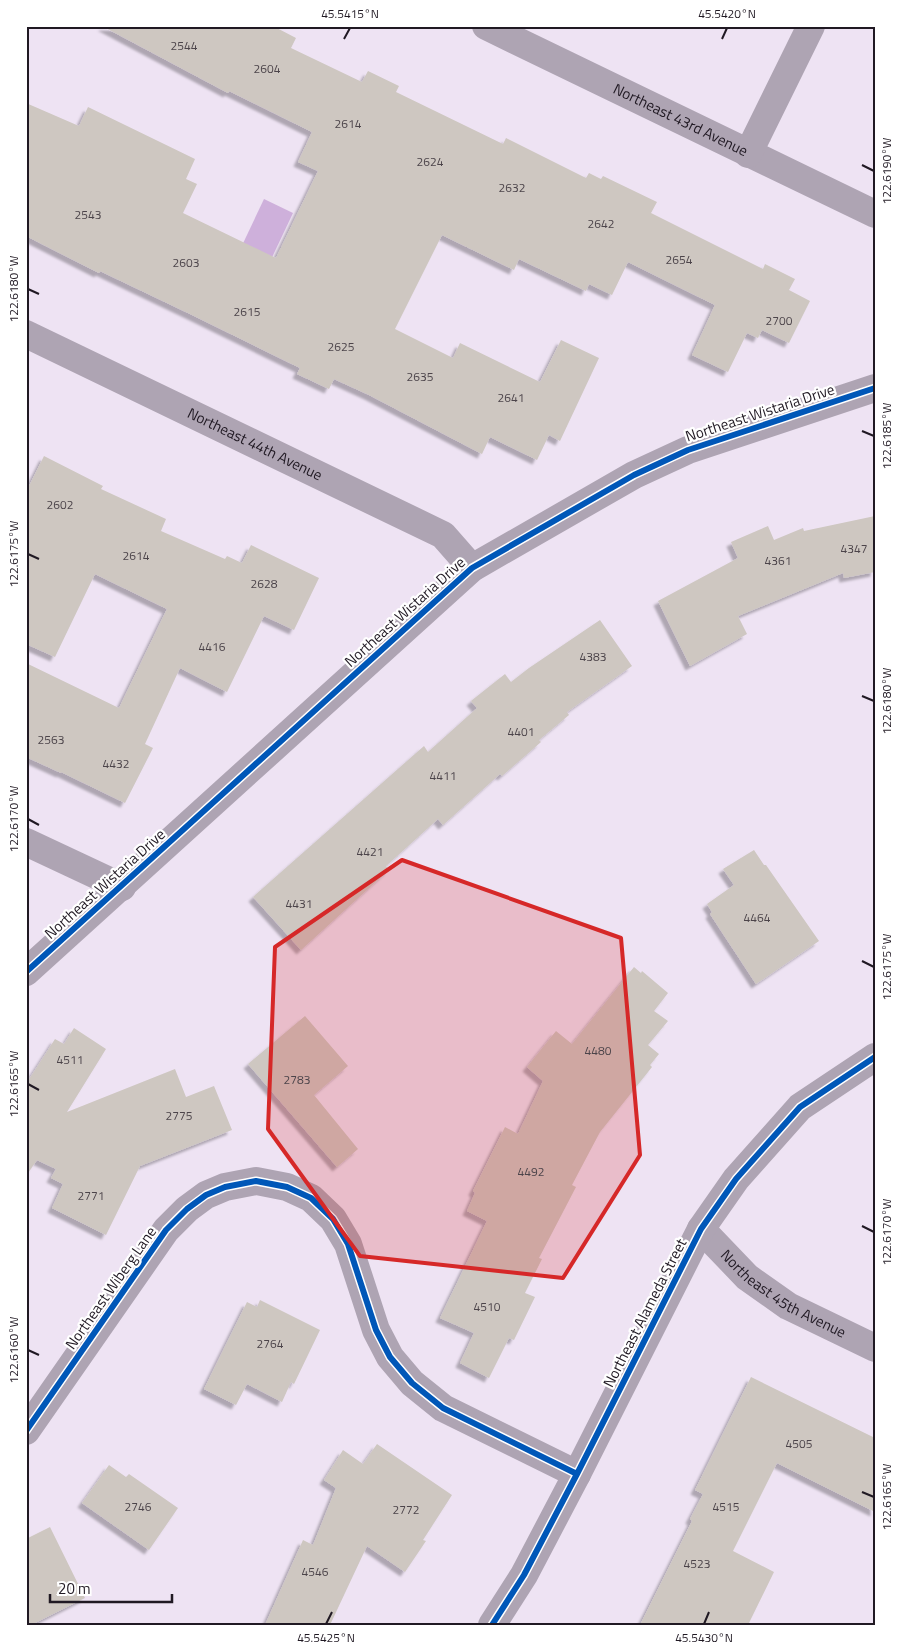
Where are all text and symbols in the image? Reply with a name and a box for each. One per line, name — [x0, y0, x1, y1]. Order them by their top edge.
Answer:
text: 45.5415°N — [321, 4, 379, 23]
text: 45.5420°N — [698, 4, 756, 23]
house number: 2544 — [171, 36, 198, 55]
house number: 2604 — [254, 59, 281, 78]
street label: Northeast 43rd Avenue — [609, 77, 752, 162]
house number: 2614 — [335, 114, 362, 133]
text: 122.6190°W — [877, 137, 896, 205]
house number: 2624 — [417, 152, 444, 171]
house number: 2632 — [499, 178, 525, 197]
house number: 2543 — [75, 205, 101, 224]
house number: 2642 — [588, 214, 614, 233]
house number: 2654 — [666, 250, 693, 269]
house number: 2603 — [173, 253, 199, 272]
text: 122.6180°W — [4, 255, 23, 323]
house number: 2615 — [234, 302, 261, 321]
house number: 2700 — [766, 311, 793, 330]
house number: 2625 — [328, 337, 355, 356]
house number: 2635 — [407, 367, 434, 386]
street label: Northeast Wistaria Drive — [682, 378, 837, 447]
house number: 2641 — [498, 388, 524, 407]
street label: Northeast 44th Avenue — [184, 401, 326, 486]
text: 122.6185°W — [877, 402, 896, 470]
house number: 2602 — [47, 495, 73, 514]
text: 122.6175°W — [4, 520, 23, 588]
house number: 4347 — [841, 539, 867, 558]
house number: 2614 — [123, 546, 150, 565]
street label: Northeast Wistaria Drive — [339, 551, 470, 672]
house number: 4361 — [765, 551, 791, 570]
house number: 2628 — [251, 574, 278, 593]
house number: 4416 — [199, 637, 226, 656]
house number: 4383 — [580, 647, 606, 666]
text: 122.6180°W — [877, 667, 896, 735]
house number: 4401 — [508, 722, 534, 741]
house number: 2563 — [38, 730, 64, 749]
house number: 4432 — [103, 754, 129, 773]
house number: 4411 — [430, 766, 456, 785]
text: 122.6170°W — [4, 785, 23, 853]
street label: Northeast Wistaria Drive — [39, 823, 170, 944]
house number: 4421 — [357, 842, 383, 861]
house number: 4431 — [286, 894, 312, 913]
house number: 4464 — [744, 908, 771, 927]
text: 122.6175°W — [877, 933, 896, 1001]
house number: 4480 — [585, 1041, 612, 1060]
text: 122.6165°W — [4, 1050, 23, 1118]
house number: 4511 — [57, 1050, 83, 1069]
house number: 2783 — [284, 1070, 310, 1089]
house number: 2775 — [166, 1106, 193, 1125]
house number: 4492 — [518, 1162, 544, 1181]
house number: 2771 — [78, 1186, 104, 1205]
text: 122.6170°W — [877, 1198, 896, 1266]
street label: Northeast Wiberg Lane — [59, 1221, 162, 1354]
street label: Northeast Alameda Street — [597, 1234, 692, 1391]
street label: Northeast 45th Avenue — [715, 1244, 850, 1343]
house number: 4510 — [474, 1297, 501, 1316]
text: 122.6160°W — [4, 1316, 23, 1384]
house number: 2764 — [257, 1334, 284, 1353]
house number: 4505 — [786, 1434, 813, 1453]
text: 122.6165°W — [877, 1463, 896, 1531]
house number: 2746 — [125, 1497, 152, 1516]
house number: 4515 — [713, 1497, 740, 1516]
house number: 2772 — [393, 1500, 419, 1519]
house number: 4523 — [684, 1554, 710, 1573]
house number: 4546 — [302, 1562, 329, 1581]
scale bar — [50, 1571, 172, 1603]
text: 20 m — [58, 1577, 91, 1600]
text: 45.5425°N — [297, 1628, 355, 1647]
text: 45.5430°N — [675, 1628, 733, 1647]

